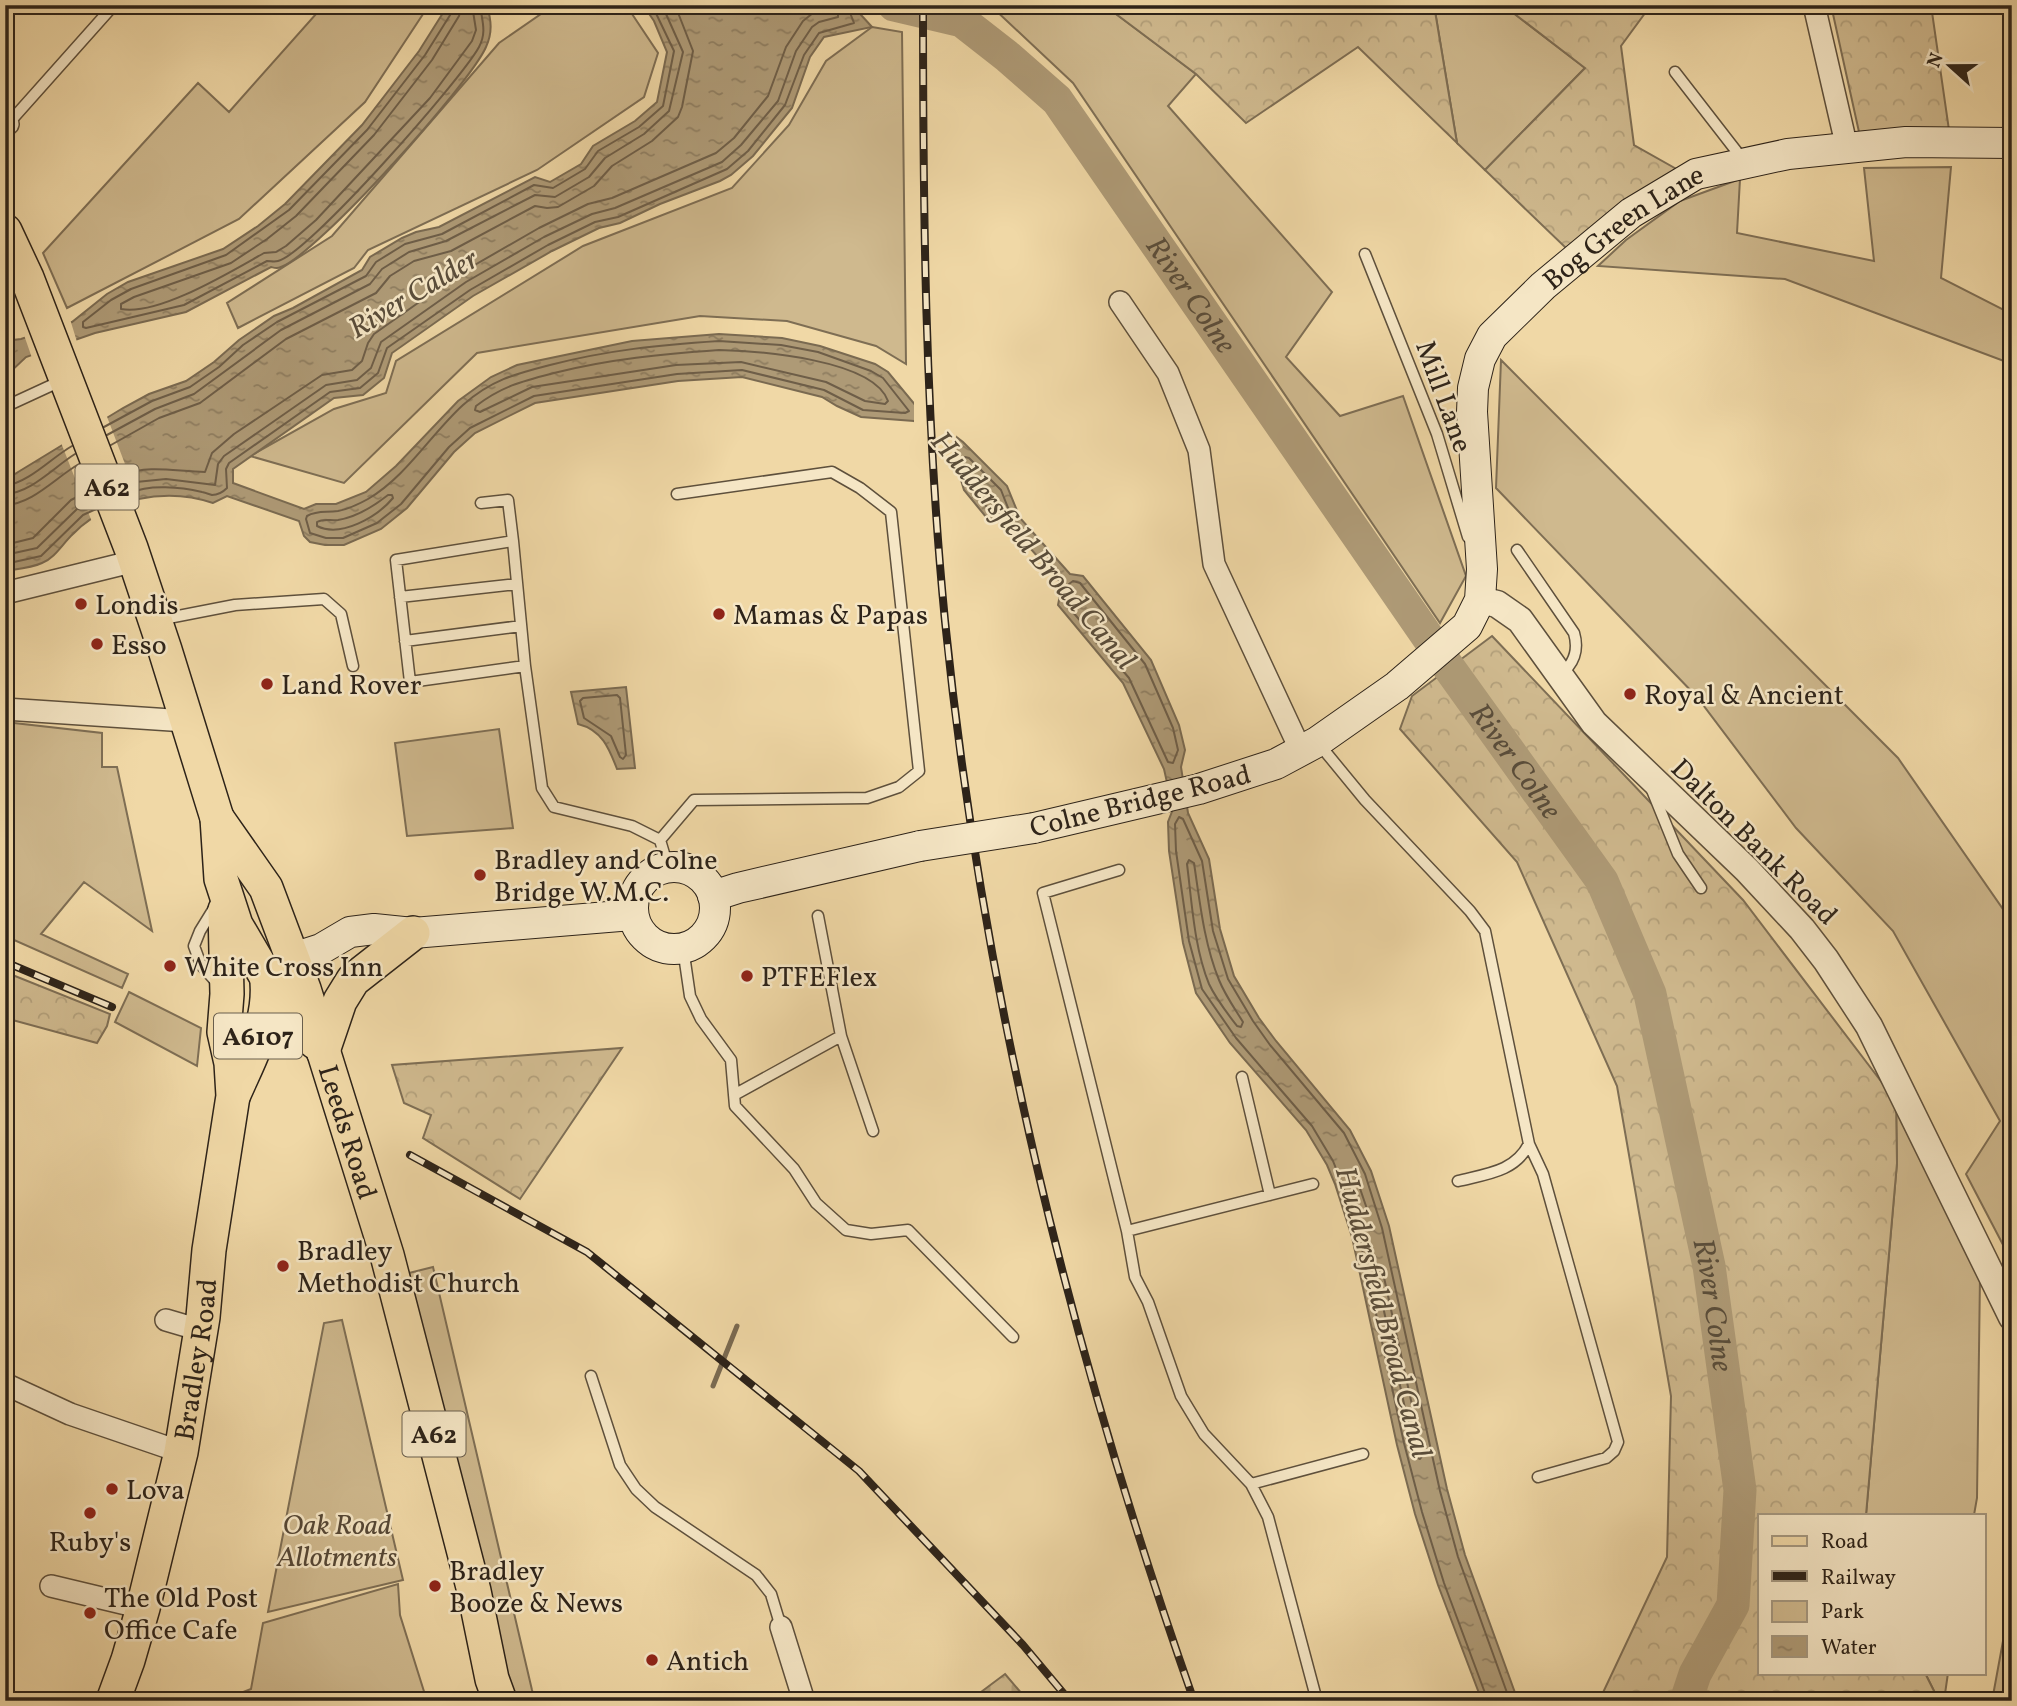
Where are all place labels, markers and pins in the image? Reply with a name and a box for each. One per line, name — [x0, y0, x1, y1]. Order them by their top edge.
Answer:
place label: Londis — [95, 587, 179, 626]
marker: Londis — [73, 596, 89, 612]
place label: Mamas & Papas — [733, 597, 928, 636]
marker: Mamas & Papas — [711, 606, 727, 622]
place label: Esso — [111, 627, 167, 666]
marker: Esso — [89, 636, 105, 652]
place label: Land Rover — [281, 667, 422, 706]
marker: Land Rover — [259, 676, 275, 692]
place label: Royal & Ancient — [1644, 677, 1844, 716]
marker: Royal & Ancient — [1622, 686, 1638, 702]
place label: Bradley and Colne Bridge W.M.C. — [494, 842, 718, 913]
marker: Bradley and Colne Bridge W.M.C. — [472, 867, 488, 883]
place label: White Cross Inn — [184, 949, 383, 988]
marker: White Cross Inn — [162, 958, 178, 974]
place label: PTFEFlex — [761, 959, 877, 998]
marker: PTFEFlex — [739, 968, 755, 984]
place label: Bradley Methodist Church — [297, 1233, 520, 1304]
marker: Bradley Methodist Church — [275, 1258, 291, 1274]
place label: Lova — [126, 1472, 185, 1511]
marker: Lova — [104, 1481, 120, 1497]
marker: Ruby's — [82, 1505, 98, 1521]
place label: Ruby's — [49, 1524, 131, 1563]
place label: Bradley Booze & News — [449, 1553, 623, 1624]
marker: Bradley Booze & News — [427, 1578, 443, 1594]
place label: The Old Post Office Cafe — [104, 1580, 258, 1651]
marker: The Old Post Office Cafe — [82, 1605, 98, 1621]
place label: Antich — [666, 1643, 749, 1682]
marker: Antich — [644, 1652, 660, 1668]

